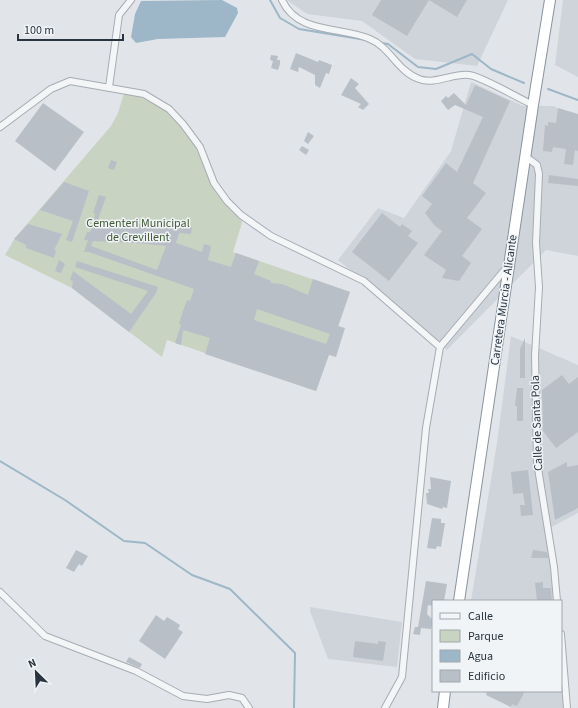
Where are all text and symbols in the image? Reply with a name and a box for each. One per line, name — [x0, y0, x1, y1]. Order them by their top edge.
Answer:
scale bar — [18, 16, 123, 42]
text: 100 m — [24, 22, 54, 39]
park label: Cementeri Municipal de Crevillent — [86, 215, 190, 246]
street label: Carretera Murcia - Alicante — [486, 234, 522, 366]
street label: Calle de Santa Pola — [527, 375, 547, 471]
legend — [432, 600, 562, 692]
text: Calle — [468, 608, 493, 625]
text: Parque — [468, 628, 504, 645]
text: Agua — [468, 648, 493, 665]
north arrow — [16, 652, 56, 692]
text: N — [26, 655, 39, 672]
text: Edificio — [468, 668, 505, 685]

